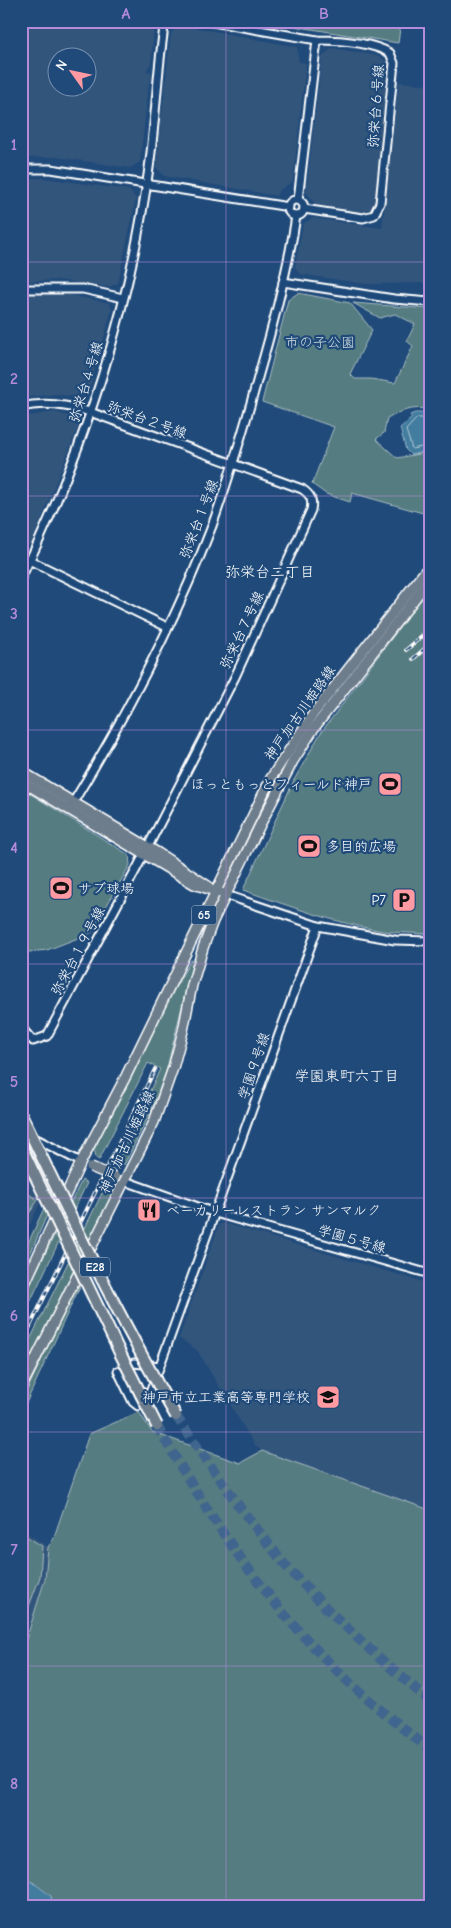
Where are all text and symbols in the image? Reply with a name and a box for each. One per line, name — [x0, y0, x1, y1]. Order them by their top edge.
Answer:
text: A — [122, 5, 131, 23]
text: B — [319, 5, 329, 23]
north arrow — [48, 48, 98, 98]
text: N — [52, 57, 71, 74]
street label: 弥栄台６号線 — [365, 64, 387, 148]
text: 1 — [11, 136, 17, 154]
park label: 市の子公園 — [285, 334, 355, 351]
street label: 弥栄台４号線 — [66, 339, 106, 425]
text: 2 — [10, 370, 18, 388]
street label: 弥栄台２号線 — [105, 398, 189, 442]
street label: 弥栄台１号線 — [176, 477, 222, 561]
district label: 弥栄台二丁目 — [225, 563, 315, 581]
street label: 弥栄台７号線 — [217, 588, 267, 672]
text: 3 — [10, 605, 18, 623]
street label: 神戸加古川姫路線 — [261, 662, 339, 764]
sports icon: ほっともっとフィールド神戸 — [377, 771, 403, 797]
place label: ほっともっとフィールド神戸 — [191, 776, 372, 793]
sports icon: 多目的広場 — [296, 833, 322, 859]
place label: 多目的広場 — [326, 838, 396, 855]
text: 4 — [10, 839, 18, 857]
sports icon: サブ球場 — [48, 875, 74, 901]
place label: サブ球場 — [78, 880, 134, 897]
parking icon: P7 — [391, 887, 417, 913]
place label: P7 — [372, 892, 386, 909]
street label: 弥栄台１９号線 — [47, 904, 109, 998]
road number: 65 — [192, 906, 216, 924]
street label: 学園９号線 — [235, 1030, 273, 1102]
district label: 学園東町六丁目 — [294, 1067, 400, 1085]
text: 5 — [10, 1073, 18, 1091]
street label: 神戸加古川姫路線 — [96, 1088, 158, 1196]
restaurant icon: ベーカリーレストラン サンマルク — [136, 1197, 162, 1223]
place label: ベーカリーレストラン サンマルク — [166, 1202, 381, 1219]
street label: 学園５号線 — [316, 1221, 388, 1257]
road number: E28 — [80, 1258, 110, 1276]
text: 6 — [10, 1307, 18, 1325]
school or university icon: 神戸市立工業高等専門学校 — [315, 1384, 341, 1410]
place label: 神戸市立工業高等専門学校 — [142, 1389, 310, 1406]
text: 7 — [10, 1541, 18, 1559]
text: 8 — [10, 1775, 18, 1793]

